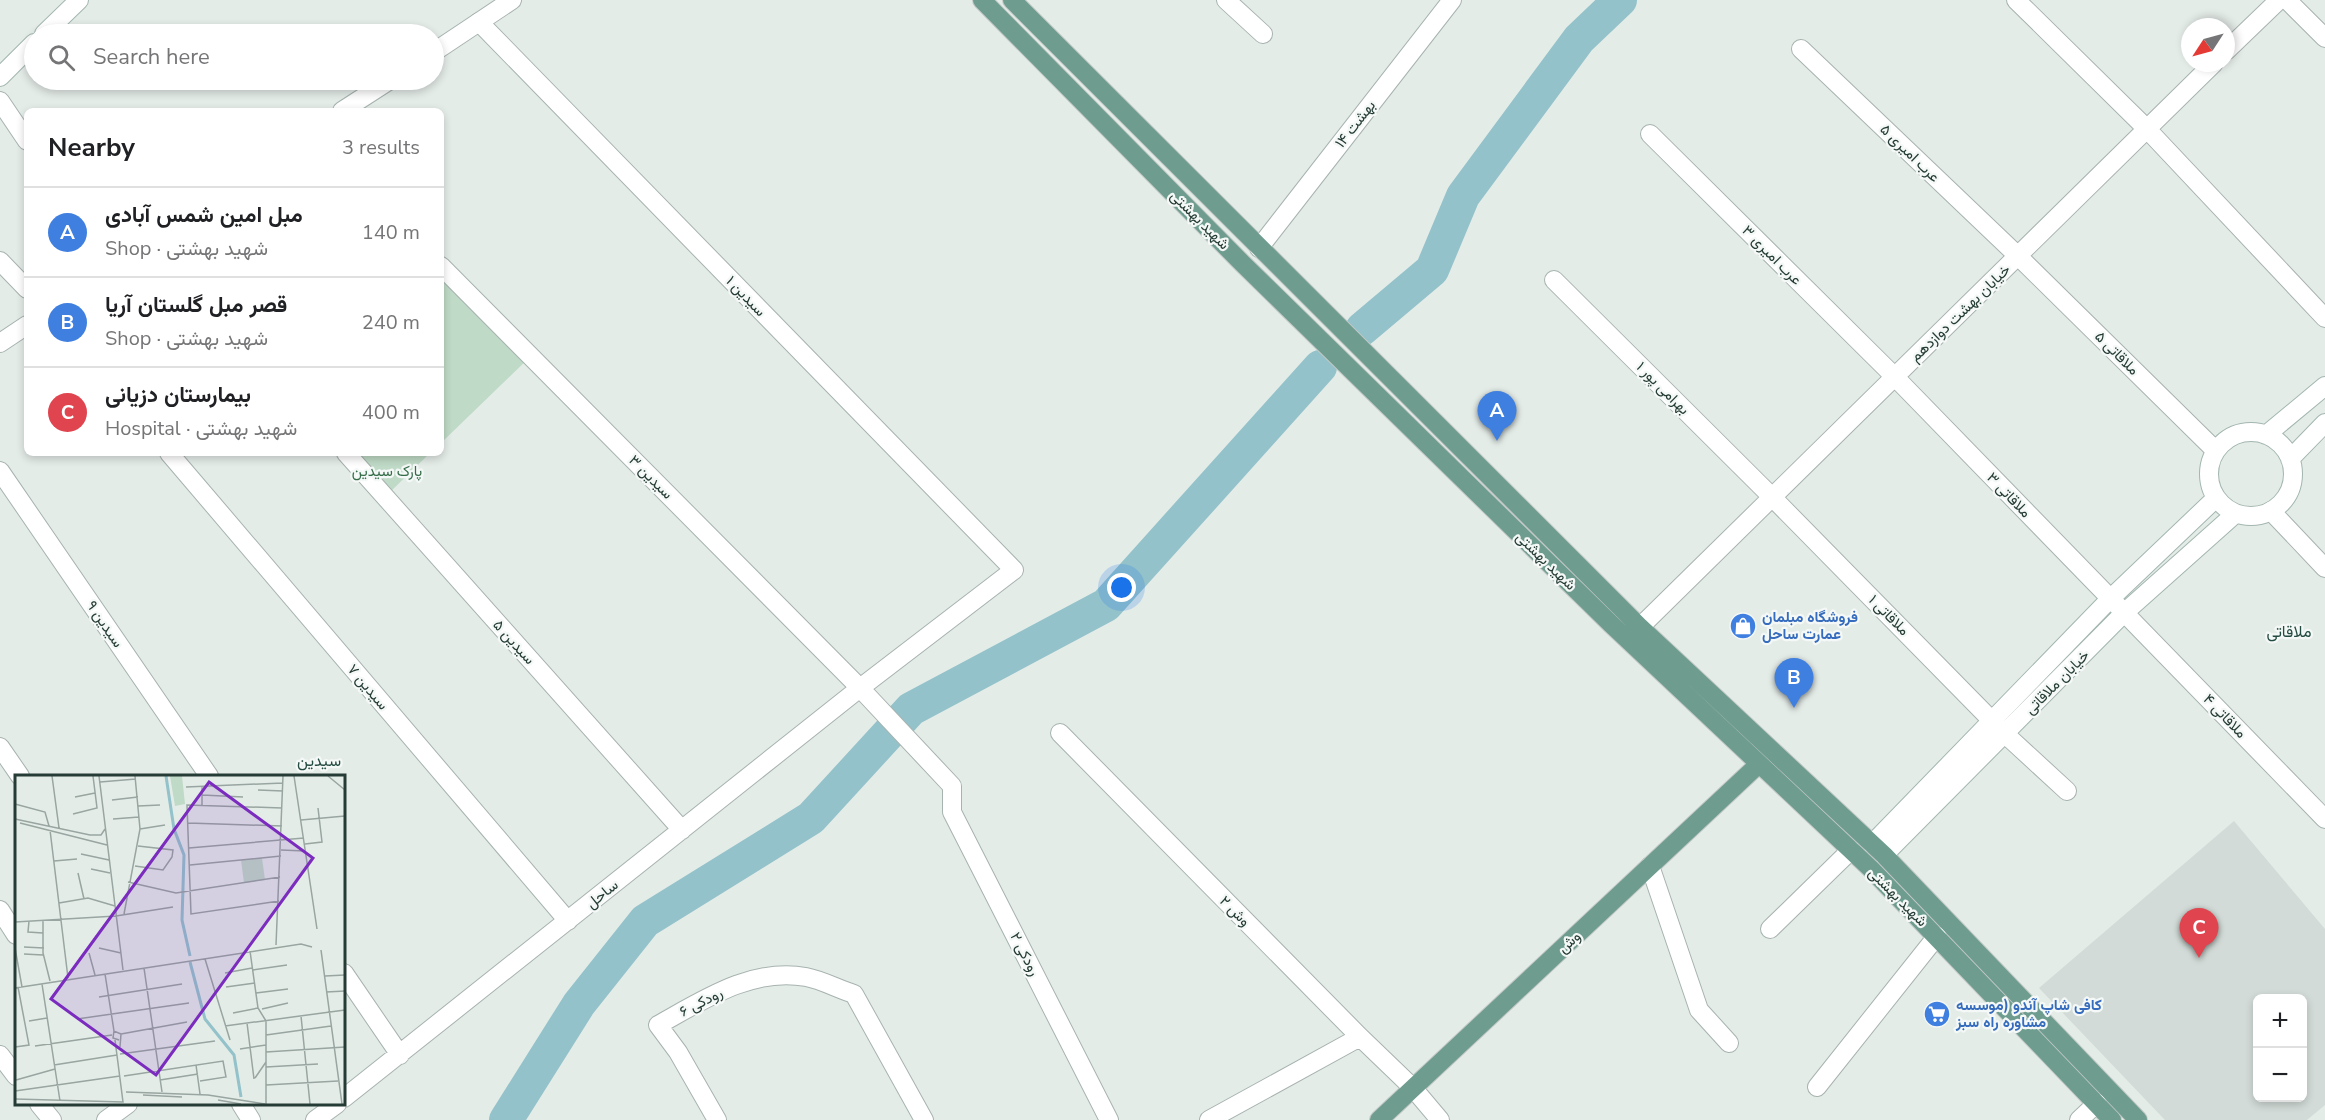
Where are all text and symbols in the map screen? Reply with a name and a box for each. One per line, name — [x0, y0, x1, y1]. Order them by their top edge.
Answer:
north arrow — [2181, 18, 2235, 72]
search box — [24, 24, 444, 90]
icon: search — [45, 41, 78, 74]
text: Search here — [93, 42, 210, 72]
street label: بهشت ۱۴ — [1330, 96, 1380, 152]
street label: ۵ عرب امیری — [1876, 119, 1944, 187]
text: Nearby — [48, 130, 135, 165]
text: 3 results — [342, 134, 420, 161]
street label: شهید بهشتی — [1166, 186, 1234, 254]
text: مبل امین شمس آبادی — [105, 200, 303, 230]
text: A — [60, 219, 75, 246]
text: 140 m — [362, 219, 420, 246]
street label: ۳ عرب امیری — [1738, 221, 1806, 289]
text: Shop · شهید بهشتی — [105, 235, 268, 262]
street label: خیابان بهشت دوازدهم — [1905, 260, 2015, 366]
street label: سیدین ۱ — [722, 271, 770, 321]
text: قصر مبل گلستان آریا — [105, 290, 287, 320]
text: B — [61, 309, 74, 336]
text: 240 m — [362, 309, 420, 336]
text: Shop · شهید بهشتی — [105, 325, 268, 352]
street label: ملاقاتی ۵ — [2091, 327, 2143, 379]
street label: ۱ بهرامی پور — [1632, 357, 1694, 419]
text: بیمارستان دزیانی — [105, 380, 251, 410]
pin: A — [1478, 392, 1516, 441]
text: C — [61, 399, 74, 426]
text: 400 m — [362, 399, 420, 426]
text: Hospital · شهید بهشتی — [105, 415, 297, 442]
street label: سیدین ۳ — [624, 450, 678, 504]
park label: پارک سیدین — [352, 461, 422, 481]
street label: ملاقاتی ۳ — [1982, 468, 2036, 522]
street label: شهید بهشتی — [1512, 527, 1580, 595]
your location — [1107, 573, 1136, 602]
street label: ملاقاتی ۱ — [1864, 590, 1914, 640]
street label: ۹ سیدین — [82, 597, 128, 651]
place label: فروشگاه مبلمان عمارت ساحل — [1762, 607, 1858, 644]
shop icon: فروشگاه مبلمان عمارت ساحل — [1728, 611, 1758, 641]
street label: سیدین ۵ — [489, 615, 540, 669]
district label: ملاقاتی — [2267, 621, 2311, 643]
street label: خیابان ملاقاتی — [2020, 645, 2094, 719]
pin: B — [1774, 658, 1814, 708]
street label: سیدین ۷ — [343, 660, 393, 714]
street label: ملاقاتی ۴ — [2199, 689, 2251, 743]
district label: سیدین — [297, 750, 341, 772]
inset map — [15, 775, 345, 1105]
street label: شهید بهشتی — [1864, 863, 1932, 931]
street label: ساحل — [582, 875, 622, 913]
street label: وش ۲ — [1215, 891, 1255, 931]
pin: C — [2180, 908, 2218, 958]
street label: وش — [1553, 926, 1585, 958]
street label: رودکی ۲ — [1005, 929, 1045, 979]
street label: رودکی ۶ — [676, 983, 726, 1021]
map controls — [2253, 994, 2307, 1102]
button: + — [2253, 994, 2307, 1048]
place label: کافی شاپ آندو (موسسه مشاوره راه سبز — [1955, 995, 2102, 1032]
supermarket icon: کافی شاپ آندو (موسسه مشاوره راه سبز — [1922, 999, 1952, 1029]
button: − — [2253, 1048, 2307, 1102]

